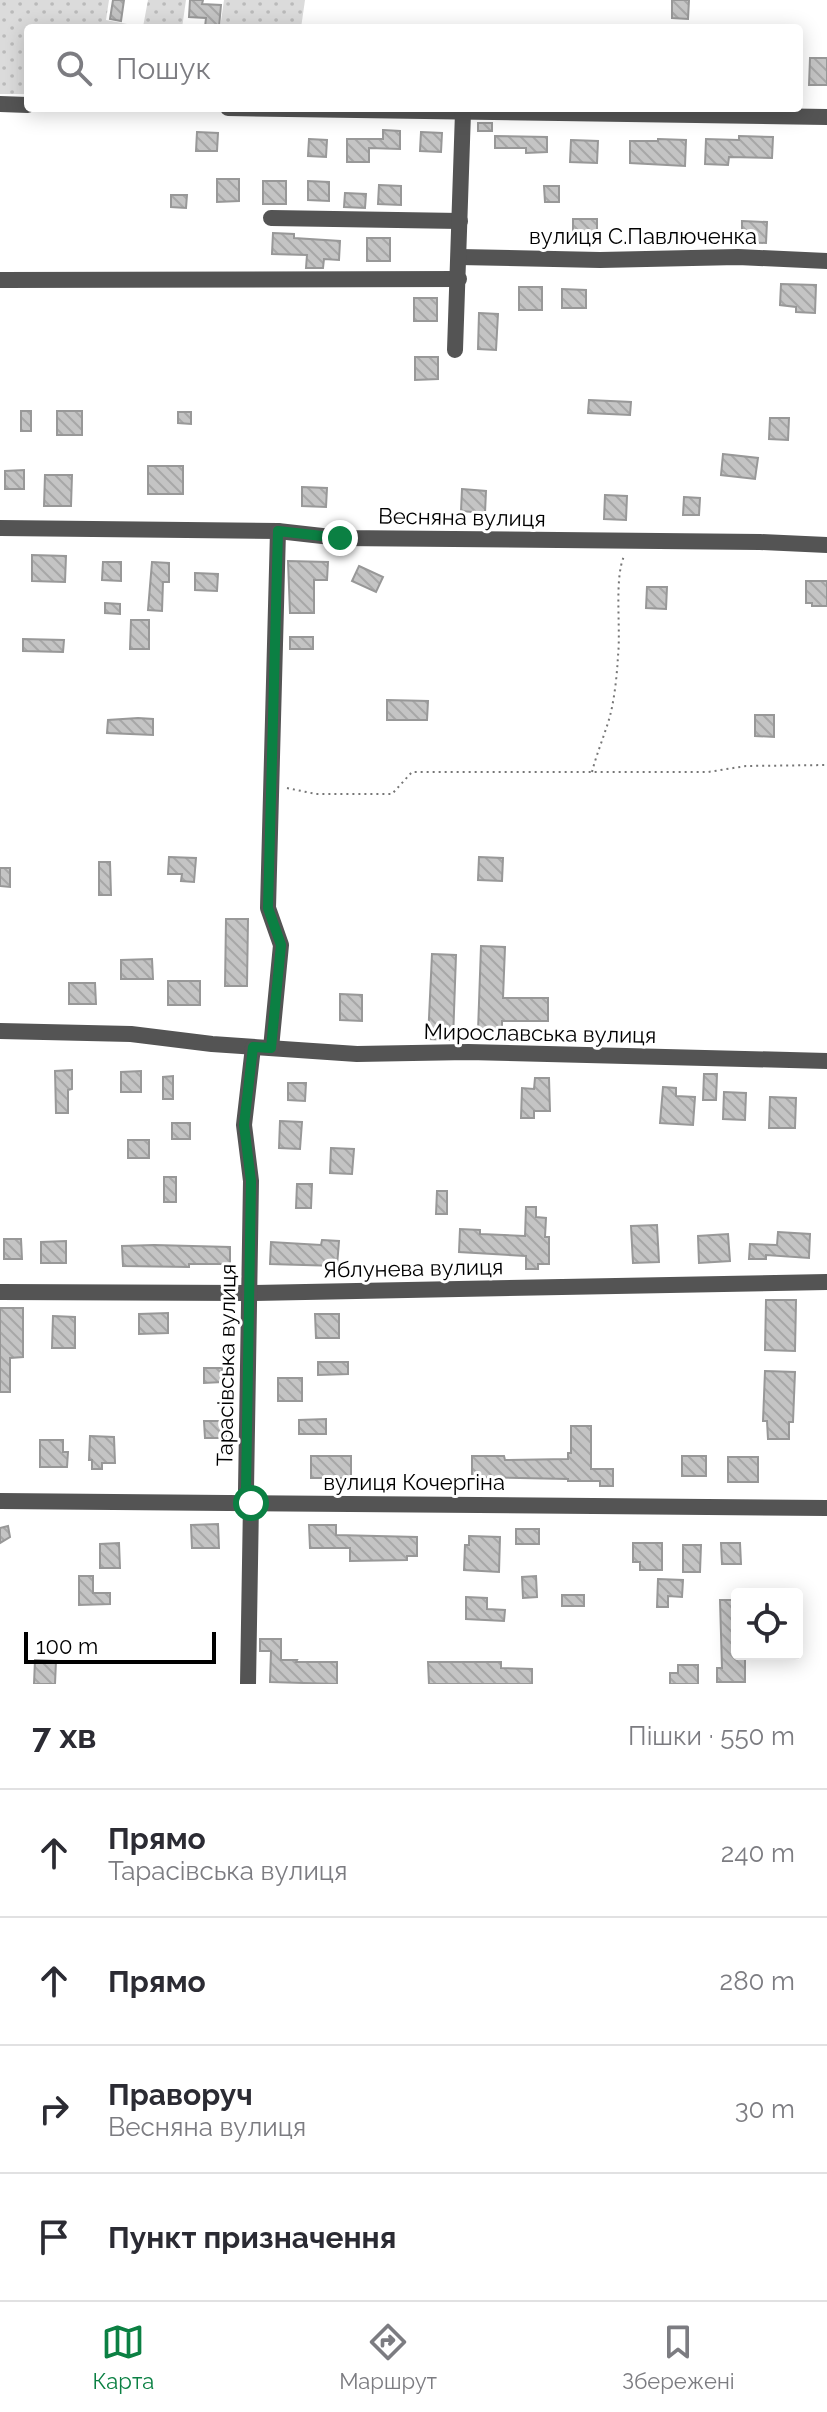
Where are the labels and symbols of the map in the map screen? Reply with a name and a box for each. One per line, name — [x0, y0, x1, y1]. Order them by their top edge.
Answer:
street label: вулиця С.Павлюченка — [529, 223, 757, 249]
street label: Весняна вулиця — [378, 503, 546, 531]
route end — [322, 520, 358, 556]
street label: Мирославська вулиця — [423, 1018, 657, 1048]
street label: Яблунева вулиця — [323, 1253, 503, 1283]
street label: Тарасівська вулиця — [211, 1264, 241, 1466]
street label: вулиця Кочергіна — [323, 1469, 505, 1495]
route start — [233, 1485, 269, 1521]
scale bar — [24, 1628, 216, 1664]

